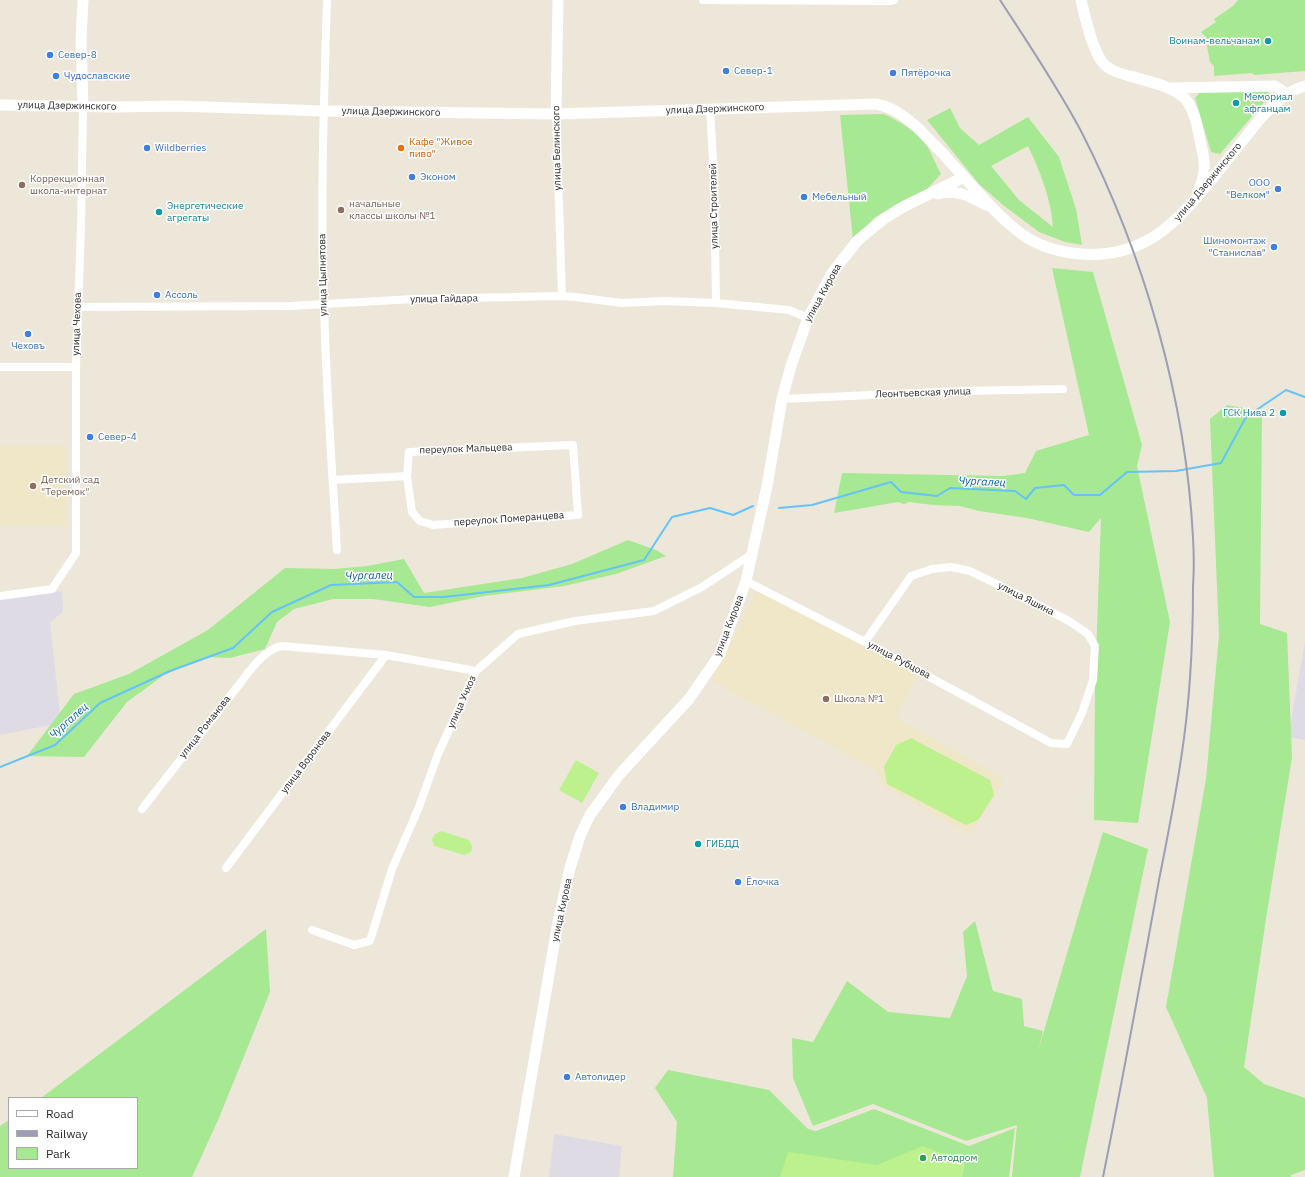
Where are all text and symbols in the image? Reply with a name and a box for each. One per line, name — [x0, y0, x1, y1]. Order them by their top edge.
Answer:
place label: Воинам-вельчанам — [1169, 35, 1260, 47]
marker: Воинам-вельчанам — [1263, 36, 1273, 46]
place label: Север-8 — [58, 49, 97, 61]
marker: Север-8 — [45, 50, 55, 60]
place label: Север-1 — [734, 65, 773, 77]
marker: Север-1 — [721, 66, 731, 76]
place label: Пятёрочка — [901, 67, 951, 79]
marker: Пятёрочка — [888, 68, 898, 78]
place label: Чудославские — [64, 70, 130, 82]
marker: Чудославские — [51, 71, 61, 81]
place label: Мемориал афганцам — [1244, 91, 1293, 114]
marker: Мемориал афганцам — [1231, 98, 1241, 108]
street label: улица Дзержинского — [18, 99, 116, 113]
street label: улица Дзержинского — [665, 101, 765, 117]
street label: улица Дзержинского — [342, 105, 440, 119]
street label: улица Белинского — [550, 105, 564, 191]
place label: Кафе "Живое пиво" — [409, 136, 473, 160]
street label: улица Дзержинского — [1172, 140, 1244, 224]
place label: Wildberries — [155, 142, 206, 154]
marker: Wildberries — [142, 143, 152, 153]
marker: Кафе "Живое пиво" — [396, 143, 406, 153]
street label: улица Строителей — [707, 163, 721, 249]
place label: Эконом — [420, 171, 456, 183]
marker: Эконом — [407, 172, 417, 182]
place label: Коррекционная школа-интернат — [30, 173, 107, 196]
place label: ООО "Велком" — [1226, 177, 1270, 200]
marker: Коррекционная школа-интернат — [17, 180, 27, 190]
marker: ООО "Велком" — [1273, 184, 1283, 194]
place label: Мебельный — [812, 191, 867, 203]
marker: Мебельный — [799, 192, 809, 202]
place label: начальные классы школы №1 — [349, 198, 435, 222]
place label: Энергетические агрегаты — [167, 200, 243, 224]
marker: начальные классы школы №1 — [336, 205, 346, 215]
marker: Энергетические агрегаты — [154, 207, 164, 217]
street label: улица Цыпнятова — [316, 234, 330, 316]
place label: Шиномонтаж "Станислав" — [1203, 235, 1266, 258]
marker: Шиномонтаж "Станислав" — [1269, 242, 1279, 252]
street label: улица Кирова — [802, 262, 844, 324]
place label: Ассоль — [165, 289, 198, 301]
marker: Ассоль — [152, 290, 162, 300]
street label: улица Чехова — [70, 292, 84, 356]
street label: улица Гайдара — [410, 292, 478, 306]
marker: Чеховъ — [23, 329, 33, 339]
place label: Чеховъ — [11, 340, 45, 352]
street label: Леонтьевская улица — [875, 385, 971, 401]
place label: ГСК Нива 2 — [1223, 407, 1275, 419]
marker: ГСК Нива 2 — [1278, 408, 1288, 418]
place label: Север-4 — [98, 431, 137, 443]
marker: Север-4 — [85, 432, 95, 442]
street label: переулок Мальцева — [419, 441, 513, 457]
place label: Детский сад "Теремок" — [41, 474, 99, 498]
water label: Чургалец — [958, 474, 1006, 490]
marker: Детский сад "Теремок" — [28, 481, 38, 491]
street label: переулок Померанцева — [453, 509, 565, 529]
water label: Чургалец — [345, 569, 393, 583]
street label: улица Яшина — [996, 580, 1056, 618]
street label: улица Кирова — [712, 594, 746, 658]
street label: улица Рубцова — [866, 638, 932, 682]
street label: улица Учхоз — [445, 674, 479, 730]
street label: улица Романова — [177, 693, 233, 761]
place label: Школа №1 — [834, 693, 884, 705]
marker: Школа №1 — [821, 694, 831, 704]
water label: Чургалец — [47, 700, 91, 742]
street label: улица Воронова — [278, 728, 334, 796]
place label: Владимир — [631, 801, 679, 813]
marker: Владимир — [618, 802, 628, 812]
place label: ГИБДД — [706, 838, 739, 850]
marker: ГИБДД — [693, 839, 703, 849]
place label: Ёлочка — [746, 876, 779, 888]
street label: улица Кирова — [549, 877, 575, 943]
marker: Ёлочка — [733, 877, 743, 887]
place label: Автолидер — [575, 1071, 626, 1083]
marker: Автолидер — [562, 1072, 572, 1082]
legend — [8, 1097, 138, 1169]
text: Road — [46, 1106, 74, 1121]
text: Railway — [46, 1126, 88, 1141]
text: Park — [46, 1146, 70, 1161]
place label: Автодром — [931, 1152, 977, 1164]
marker: Автодром — [918, 1153, 928, 1163]

